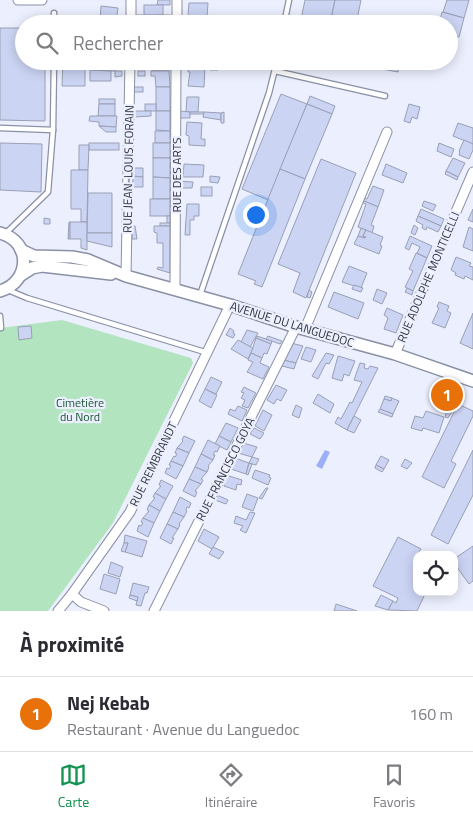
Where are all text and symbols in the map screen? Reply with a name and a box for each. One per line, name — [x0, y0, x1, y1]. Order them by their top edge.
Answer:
search box — [15, 15, 458, 70]
text: Rechercher — [73, 28, 163, 57]
icon: search — [33, 29, 61, 57]
street label: RUE JEAN-LOUIS FORAIN — [117, 105, 139, 233]
street label: RUE DES ARTS — [167, 137, 186, 213]
your location — [243, 202, 269, 228]
street label: RUE ADOLPHE MONTICELLI — [392, 209, 464, 345]
street label: AVENUE DU LANGUEDOC — [228, 296, 357, 352]
pin: 1 — [431, 376, 463, 414]
park label: Cimetière du Nord — [56, 393, 104, 426]
street label: RUE FRANCISCO GOYA — [191, 414, 259, 524]
street label: RUE REMBRANDT — [124, 418, 182, 510]
map controls — [413, 551, 458, 596]
button: locate — [413, 551, 458, 596]
text: À proximité — [20, 628, 124, 660]
text: Nej Kebab — [67, 688, 150, 717]
text: 1 — [32, 702, 40, 726]
text: 160 m — [409, 702, 453, 726]
text: Restaurant · Avenue du Languedoc — [67, 717, 300, 741]
tab: Carte — [58, 761, 89, 812]
tab: Itinéraire — [205, 761, 257, 812]
tab: Favoris — [373, 761, 415, 812]

